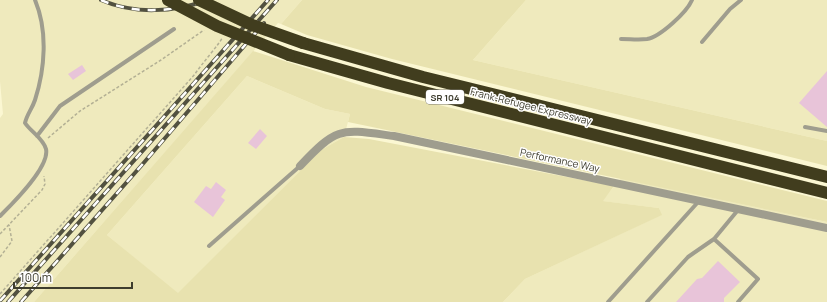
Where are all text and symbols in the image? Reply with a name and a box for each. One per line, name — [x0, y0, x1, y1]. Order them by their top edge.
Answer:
street label: Frank-Refugee Expressway — [469, 84, 594, 128]
road number: SR 104 — [426, 90, 464, 104]
street label: Performance Way — [519, 145, 602, 175]
scale bar — [14, 264, 132, 290]
text: 100 m — [20, 269, 52, 286]

